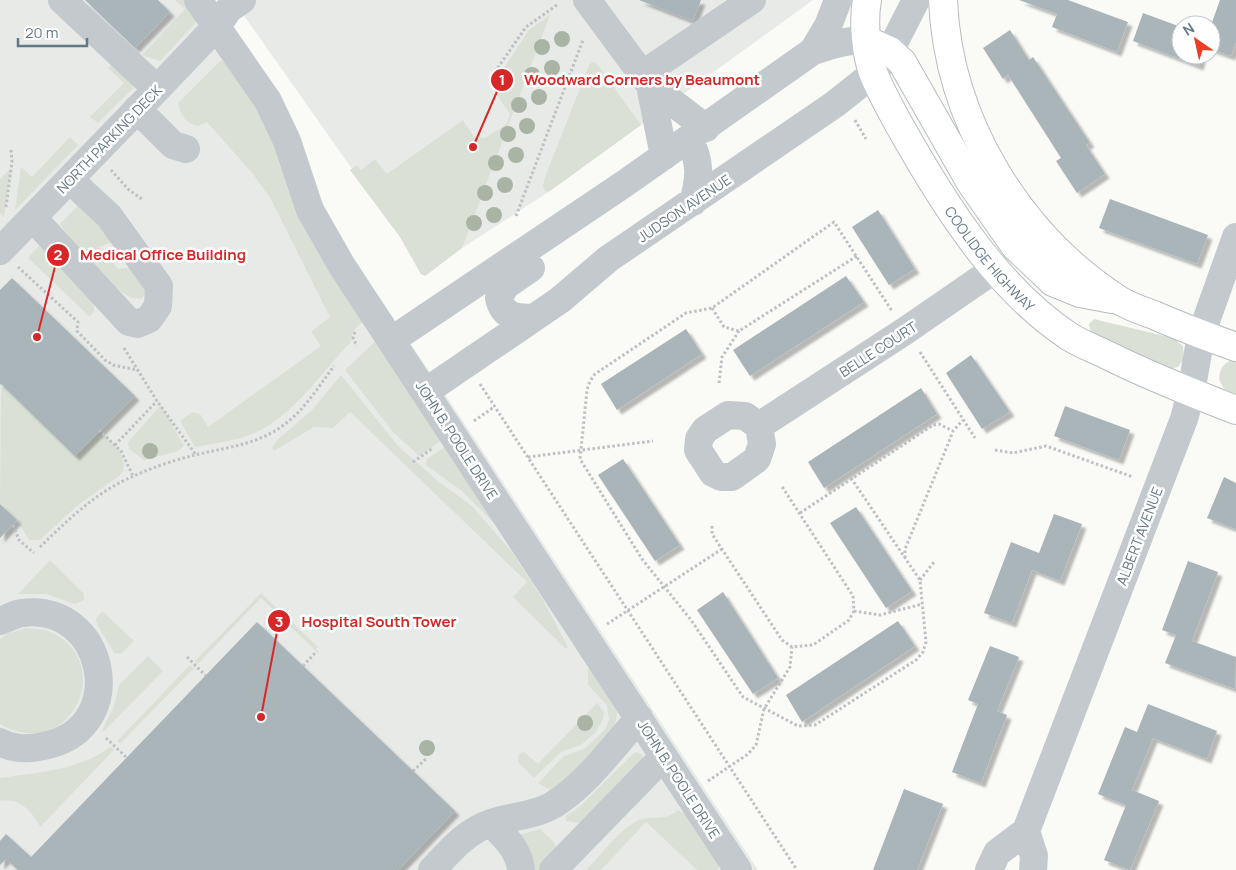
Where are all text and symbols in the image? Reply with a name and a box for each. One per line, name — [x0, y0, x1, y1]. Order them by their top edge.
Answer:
scale bar — [18, 15, 86, 47]
north arrow — [1171, 15, 1221, 65]
text: N — [1179, 18, 1198, 39]
text: 20 m — [25, 22, 58, 43]
callout: Woodward Corners by Beaumont — [489, 65, 770, 95]
text: 1 — [499, 69, 505, 90]
text: Woodward Corners by Beaumont — [524, 69, 760, 90]
street label: NORTH PARKING DECK — [52, 80, 166, 197]
street label: JUDSON AVENUE — [634, 170, 734, 246]
street label: COOLIDGE HIGHWAY — [941, 202, 1039, 315]
callout: Medical Office Building — [45, 240, 256, 270]
text: 2 — [54, 244, 63, 265]
text: Medical Office Building — [80, 244, 246, 265]
street label: BELLE COURT — [836, 317, 921, 381]
street label: JOHN B. POOLE DRIVE — [412, 377, 502, 503]
street label: ALBERT AVENUE — [1112, 484, 1166, 588]
callout: Hospital South Tower — [267, 606, 467, 636]
text: 3 — [275, 611, 283, 632]
text: Hospital South Tower — [302, 611, 456, 632]
street label: JOHN B. POOLE DRIVE — [634, 716, 724, 842]

